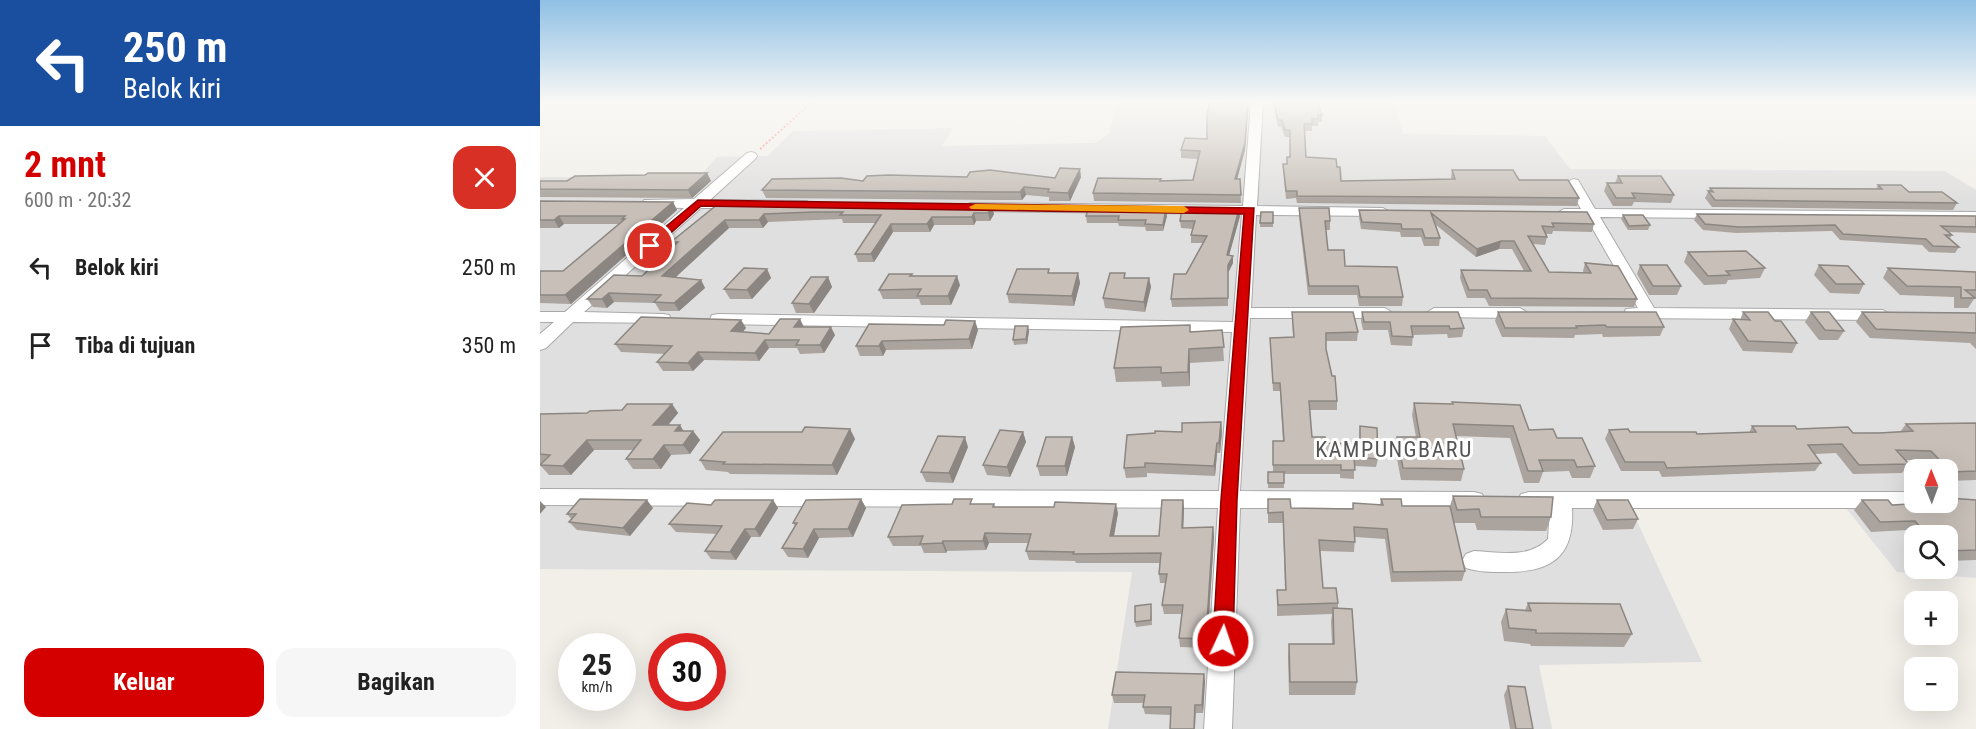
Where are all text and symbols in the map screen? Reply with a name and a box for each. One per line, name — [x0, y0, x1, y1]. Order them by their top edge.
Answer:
text: 250 m — [123, 23, 228, 72]
icon: left — [24, 24, 102, 102]
text: Belok kiri — [123, 73, 221, 105]
text: 2 mnt — [24, 144, 106, 186]
button: close — [453, 146, 516, 209]
text: 600 m · 20:32 — [24, 188, 131, 212]
pin — [624, 220, 675, 271]
icon: arrive — [633, 229, 666, 262]
icon: left — [24, 251, 57, 284]
text: Belok kiri — [75, 255, 159, 280]
text: 250 m — [462, 255, 516, 280]
icon: arrive — [24, 329, 57, 362]
text: Tiba di tujuan — [75, 333, 195, 358]
text: 350 m — [462, 333, 516, 358]
district label: KAMPUNGBARU — [1315, 437, 1473, 462]
north arrow — [1904, 459, 1958, 513]
map controls — [1904, 459, 1958, 711]
button: search — [1904, 525, 1958, 579]
button: + — [1904, 591, 1958, 645]
position arrow — [1191, 609, 1255, 673]
speed limit sign: 30 — [648, 633, 726, 711]
text: 25 — [582, 647, 612, 682]
button: Keluar — [24, 648, 264, 717]
button: Bagikan — [276, 648, 516, 717]
button: − — [1904, 657, 1958, 711]
text: km/h — [582, 678, 612, 696]

